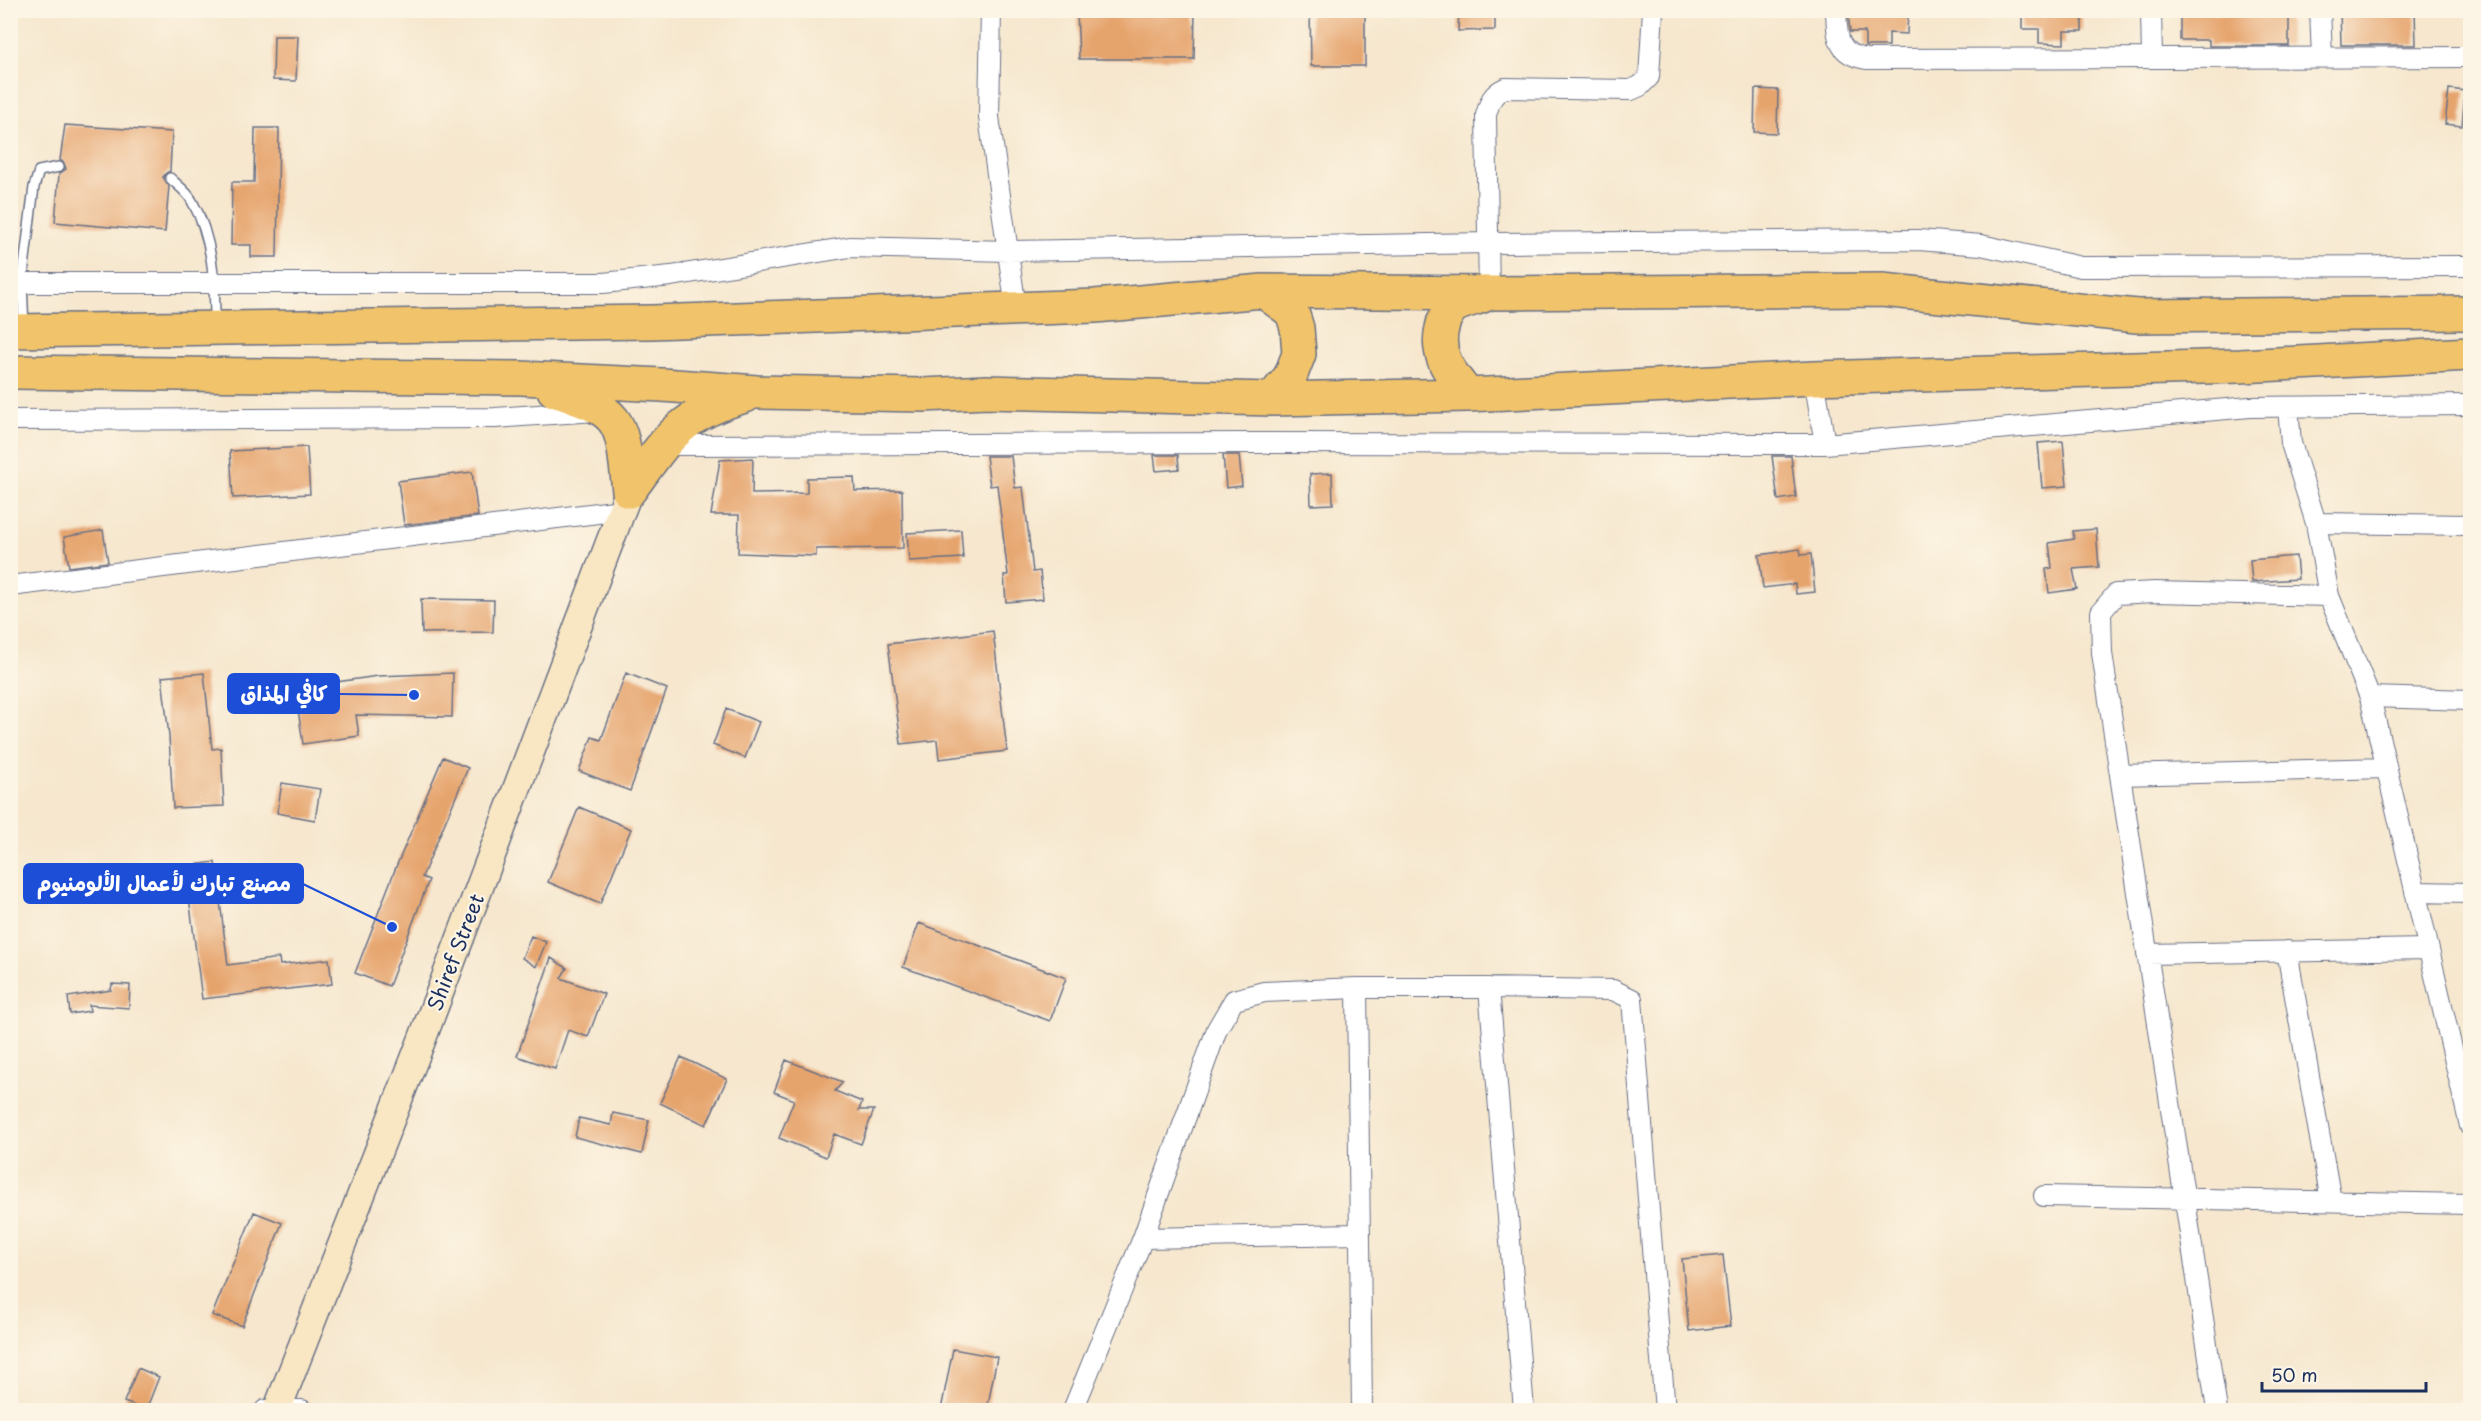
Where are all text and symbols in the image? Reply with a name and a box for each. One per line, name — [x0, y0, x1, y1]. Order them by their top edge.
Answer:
callout: كافي المذاق — [228, 674, 339, 713]
text: كافي المذاق — [240, 676, 328, 709]
callout: مصنع تبارك لأعمال الألومنيوم — [24, 864, 303, 903]
text: مصنع تبارك لأعمال الألومنيوم — [37, 866, 291, 900]
street label: Shiref Street — [419, 889, 491, 1015]
scale bar — [2262, 1355, 2426, 1393]
text: 50 m — [2271, 1361, 2318, 1388]

